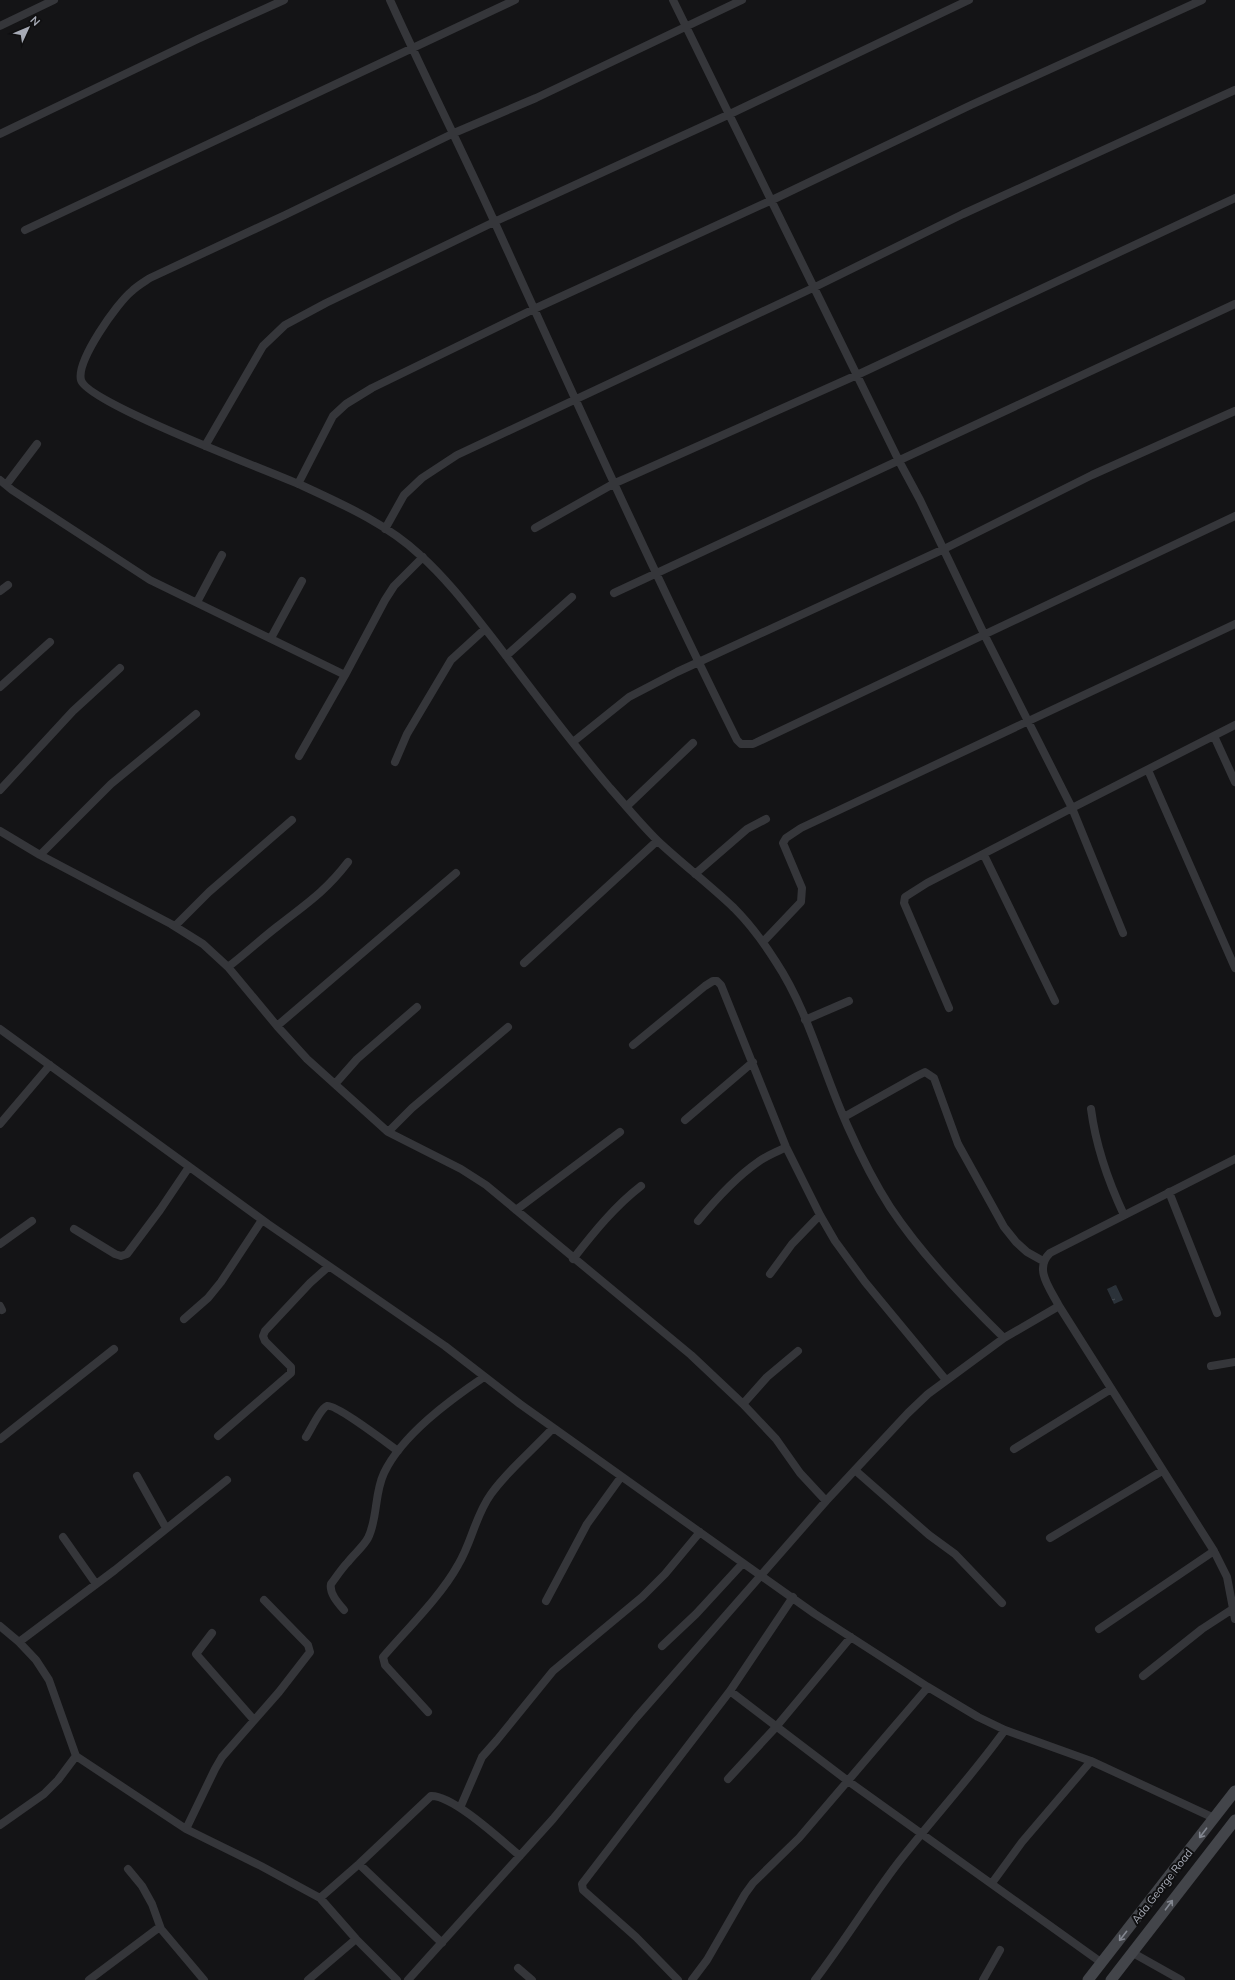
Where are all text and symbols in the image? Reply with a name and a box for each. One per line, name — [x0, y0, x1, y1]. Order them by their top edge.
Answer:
north arrow — [8, 8, 48, 48]
text: N — [27, 13, 43, 29]
one-way arrow — [1198, 1828, 1207, 1839]
street label: Ada George Road — [1129, 1846, 1195, 1926]
one-way arrow — [1165, 1900, 1174, 1911]
one-way arrow — [1118, 1930, 1127, 1941]

